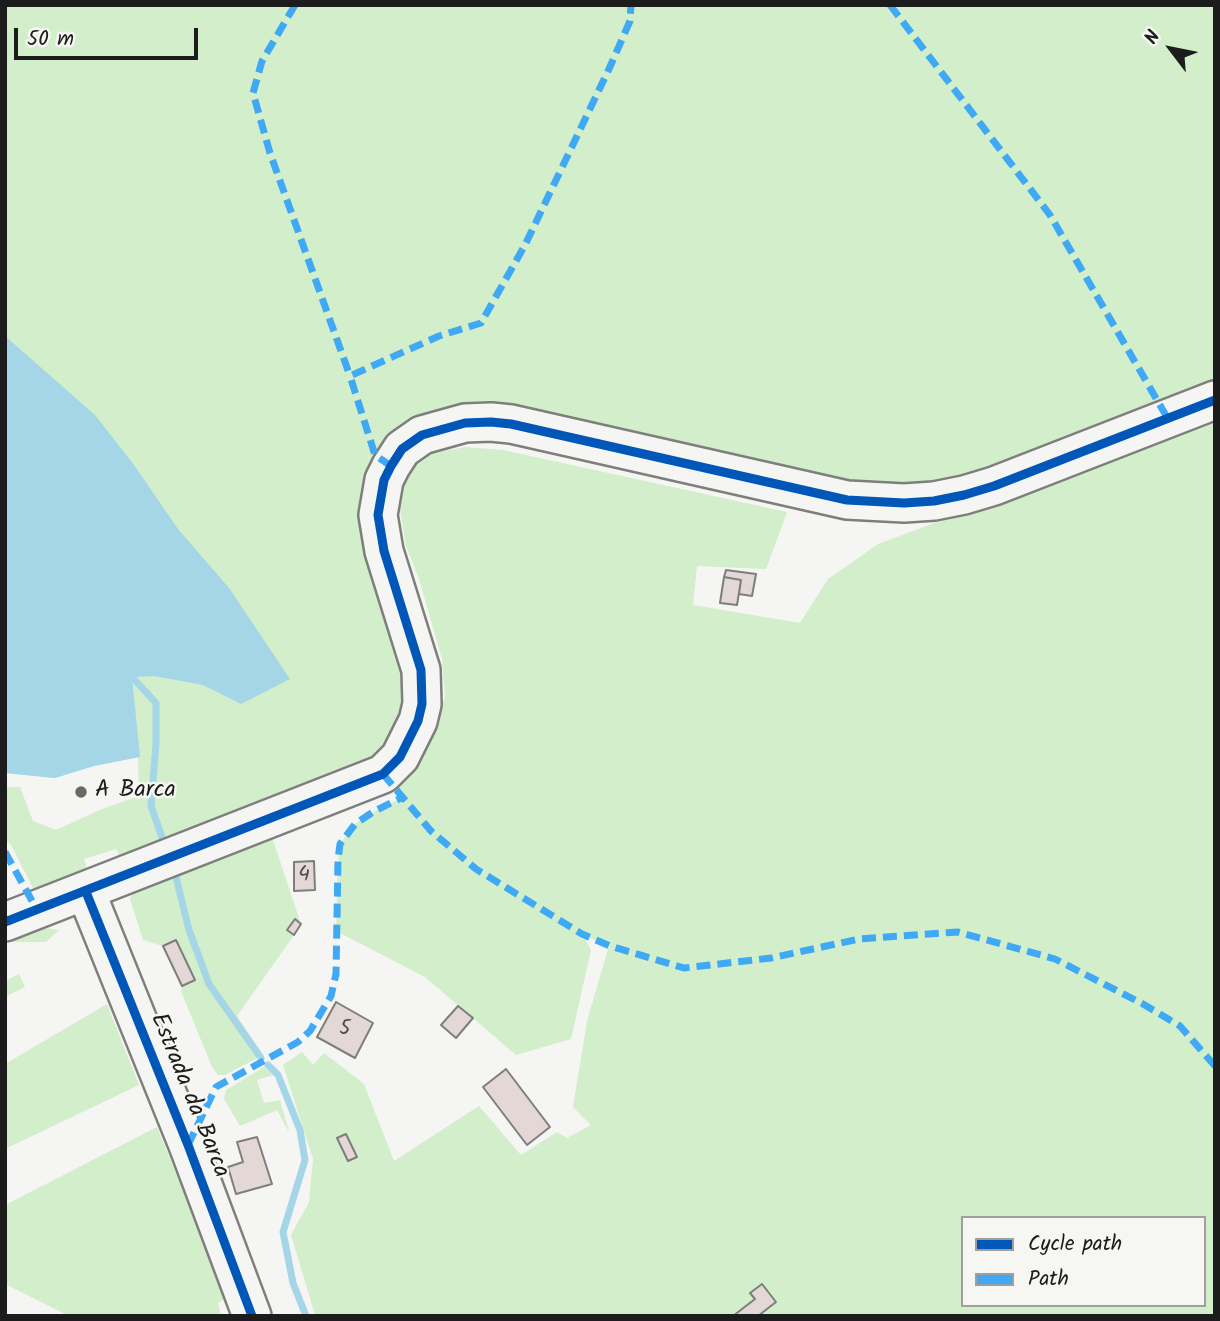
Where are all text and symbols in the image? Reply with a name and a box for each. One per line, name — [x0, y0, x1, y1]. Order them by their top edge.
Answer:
scale bar — [18, 14, 201, 58]
north arrow — [1136, 14, 1206, 84]
text: 50 m — [27, 23, 74, 56]
text: N — [1137, 25, 1169, 51]
place label: A Barca — [95, 778, 176, 806]
marker: A Barca — [73, 784, 89, 800]
house number: 4 — [298, 863, 310, 889]
street label: Estrada da Barca — [142, 1010, 234, 1182]
house number: 5 — [339, 1017, 351, 1043]
legend — [961, 1216, 1206, 1307]
text: Cycle path — [1028, 1228, 1122, 1261]
text: Path — [1028, 1263, 1069, 1296]

